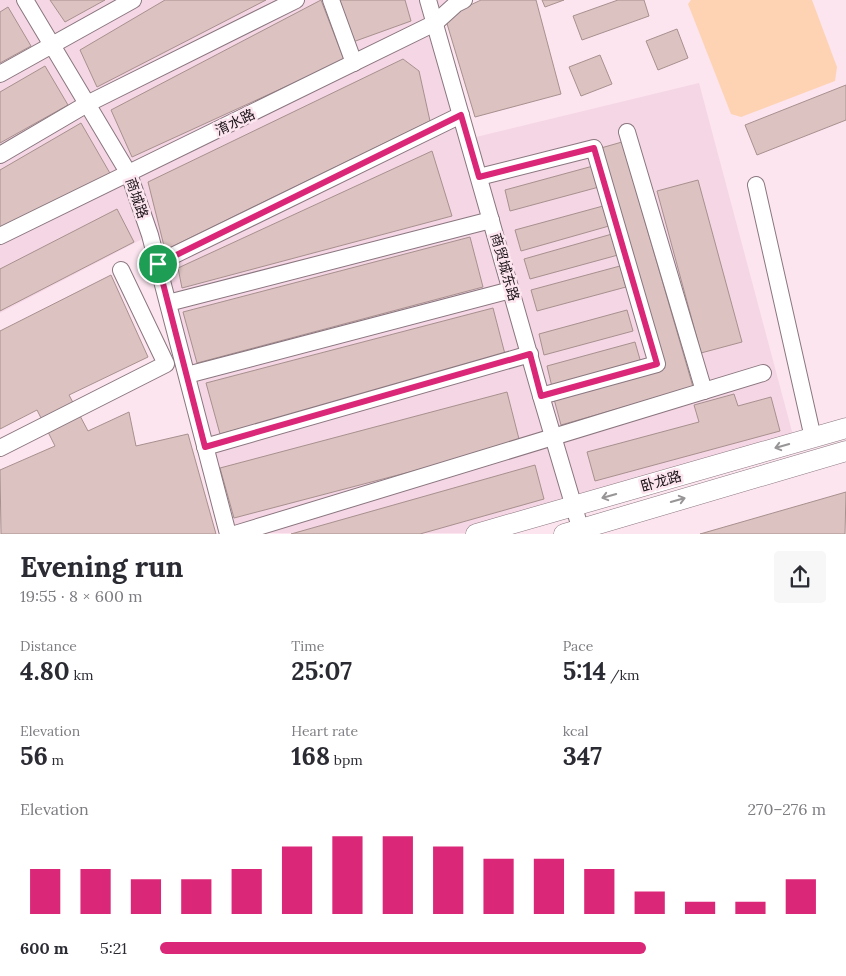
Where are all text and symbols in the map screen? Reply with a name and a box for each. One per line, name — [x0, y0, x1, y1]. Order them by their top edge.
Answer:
street label: 淯水路 — [212, 105, 258, 139]
street label: 商城路 — [122, 175, 152, 221]
street label: 商贸城东路 — [487, 231, 523, 303]
pin — [137, 243, 179, 285]
icon: arrive — [144, 250, 172, 278]
one-way arrow — [775, 442, 791, 452]
street label: 卧龙路 — [638, 467, 684, 495]
one-way arrow — [602, 491, 618, 501]
one-way arrow — [670, 495, 686, 505]
text: Evening run — [20, 549, 183, 585]
button: share — [774, 551, 826, 603]
text: 19:55 · 8 × 600 m — [20, 586, 142, 606]
text: Distance — [20, 637, 77, 655]
text: Time — [291, 637, 324, 655]
text: Pace — [563, 637, 593, 655]
text: 4.80 — [20, 655, 70, 687]
text: 25:07 — [291, 655, 352, 687]
text: 5:14 — [563, 655, 606, 687]
text: km — [70, 666, 93, 684]
text: /km — [606, 666, 640, 684]
text: Elevation — [20, 722, 80, 740]
text: Heart rate — [291, 722, 358, 740]
text: kcal — [563, 722, 589, 740]
text: 56 — [20, 740, 48, 772]
text: 168 — [291, 740, 330, 772]
text: 347 — [563, 740, 602, 772]
text: m — [48, 751, 64, 769]
text: bpm — [330, 751, 363, 769]
text: Elevation — [20, 799, 89, 819]
text: 270–276 m — [747, 799, 826, 819]
text: 600 m — [20, 938, 68, 958]
text: 5:21 — [100, 938, 127, 958]

